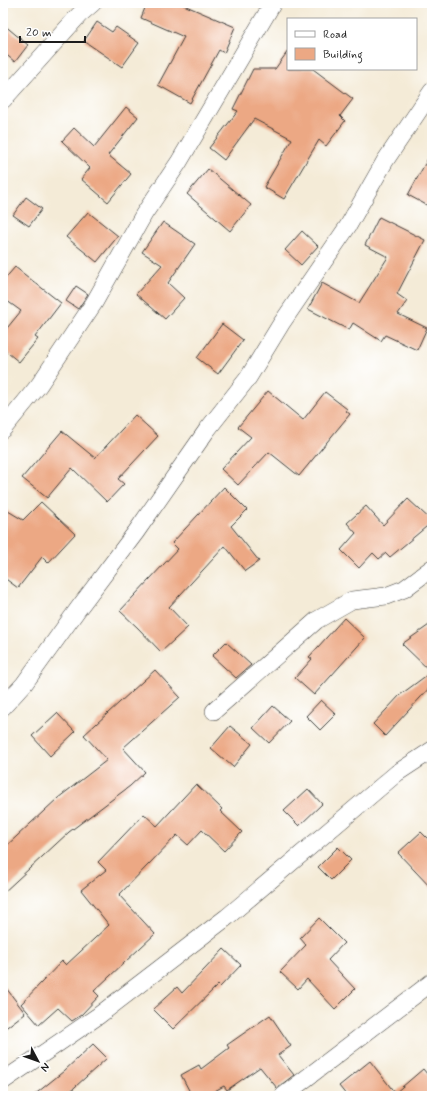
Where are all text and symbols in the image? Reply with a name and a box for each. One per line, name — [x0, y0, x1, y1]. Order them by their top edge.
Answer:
scale bar — [20, 18, 85, 44]
legend — [287, 18, 417, 70]
text: 20 m — [26, 25, 52, 41]
text: Road — [323, 27, 347, 43]
text: Building — [323, 47, 363, 64]
north arrow — [18, 1041, 58, 1081]
text: N — [37, 1060, 52, 1074]

